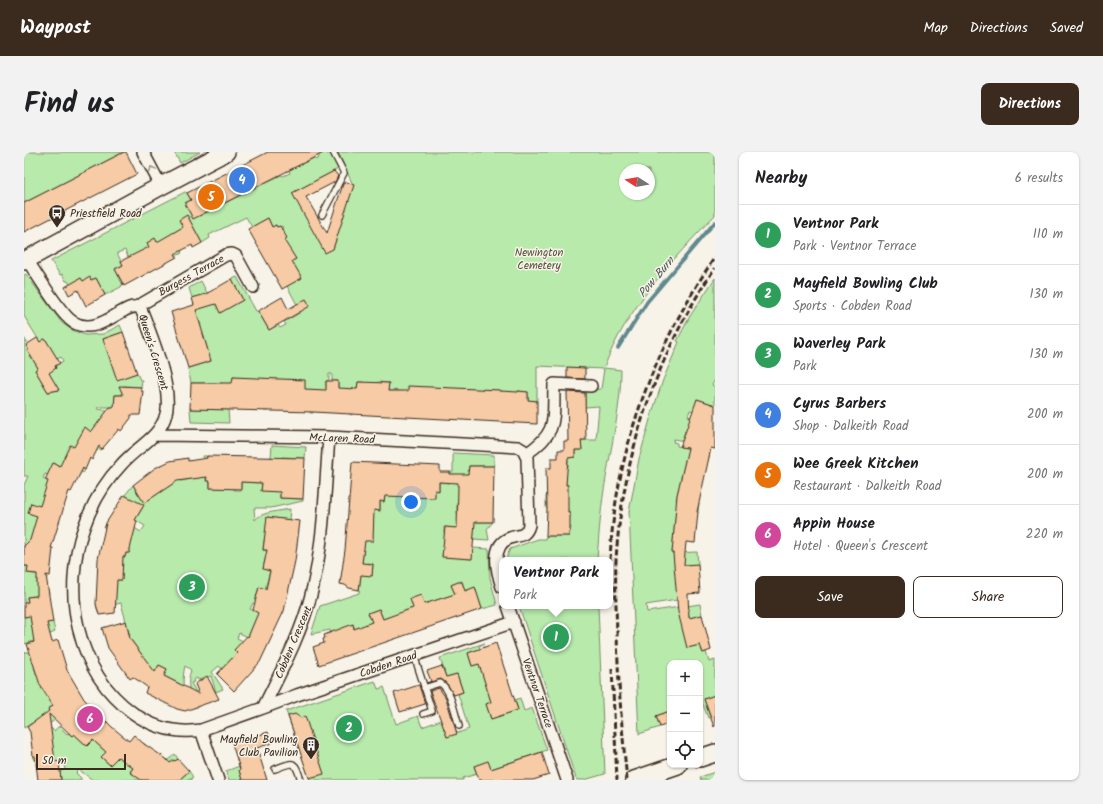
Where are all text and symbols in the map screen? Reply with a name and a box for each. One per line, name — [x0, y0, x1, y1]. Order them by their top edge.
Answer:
text: Waypost — [20, 13, 91, 43]
text: Map — [923, 17, 948, 39]
text: Directions — [970, 17, 1028, 39]
text: Saved — [1050, 17, 1083, 39]
text: Find us — [24, 82, 115, 127]
button: Directions — [981, 83, 1079, 125]
north arrow — [619, 164, 655, 200]
pin: 4 — [229, 165, 255, 195]
text: Nearby — [755, 165, 807, 192]
one-way arrow — [149, 166, 157, 173]
text: 6 results — [1015, 168, 1063, 189]
pin: 5 — [198, 182, 224, 212]
bus stop icon: Priestfield Road — [47, 203, 67, 228]
place label: Priestfield Road — [70, 205, 142, 223]
text: Ventnor Park — [793, 212, 878, 236]
text: 1 — [766, 224, 770, 245]
text: 110 m — [1033, 224, 1063, 245]
text: Park · Ventnor Terrace — [793, 236, 916, 257]
park label: Newington Cemetery — [515, 244, 563, 275]
street label: Burgess Terrace — [155, 250, 228, 301]
water label: Pow Burn — [633, 251, 680, 302]
text: Mayfield Bowling Club — [793, 272, 938, 296]
text: 2 — [764, 284, 772, 305]
text: 130 m — [1029, 284, 1063, 305]
text: Sports · Cobden Road — [793, 296, 911, 317]
street label: Queen's Crescent — [133, 312, 173, 393]
text: Waverley Park — [793, 332, 885, 356]
text: 3 — [764, 344, 772, 365]
text: 130 m — [1029, 344, 1063, 365]
text: Park — [793, 356, 817, 377]
text: Cyrus Barbers — [793, 392, 886, 416]
text: 4 — [764, 404, 772, 425]
text: 200 m — [1027, 404, 1063, 425]
text: Shop · Dalkeith Road — [793, 416, 908, 437]
street label: McLaren Road — [309, 429, 376, 449]
text: Wee Greek Kitchen — [793, 452, 919, 476]
text: 5 — [765, 464, 771, 485]
text: 200 m — [1027, 464, 1063, 485]
text: Restaurant · Dalkeith Road — [793, 476, 941, 497]
your location — [401, 492, 421, 512]
text: Appin House — [793, 512, 875, 536]
text: 6 — [764, 524, 772, 545]
text: 220 m — [1026, 524, 1063, 545]
text: Hotel · Queen's Crescent — [793, 536, 928, 557]
popup — [499, 557, 613, 609]
text: Ventnor Park — [513, 561, 599, 585]
pin: 3 — [179, 572, 205, 602]
button: Save — [755, 576, 905, 618]
button: Share — [913, 576, 1063, 618]
text: Park — [513, 585, 537, 606]
street label: Cobden Crescent — [270, 602, 318, 682]
pin: 1 — [543, 622, 569, 652]
street label: Cobden Road — [357, 646, 420, 683]
street label: Ventnor Terrace — [517, 656, 557, 731]
map controls — [667, 660, 703, 768]
button: + — [667, 660, 703, 696]
button: − — [667, 696, 703, 732]
pin: 6 — [77, 704, 103, 734]
pin: 2 — [336, 713, 362, 743]
place label: Mayfield Bowling Club Pavilion — [220, 731, 298, 762]
button: locate — [667, 732, 703, 768]
building icon: Mayfield Bowling Club Pavilion — [301, 735, 321, 760]
scale bar — [36, 752, 126, 771]
text: 50 m — [42, 752, 67, 770]

